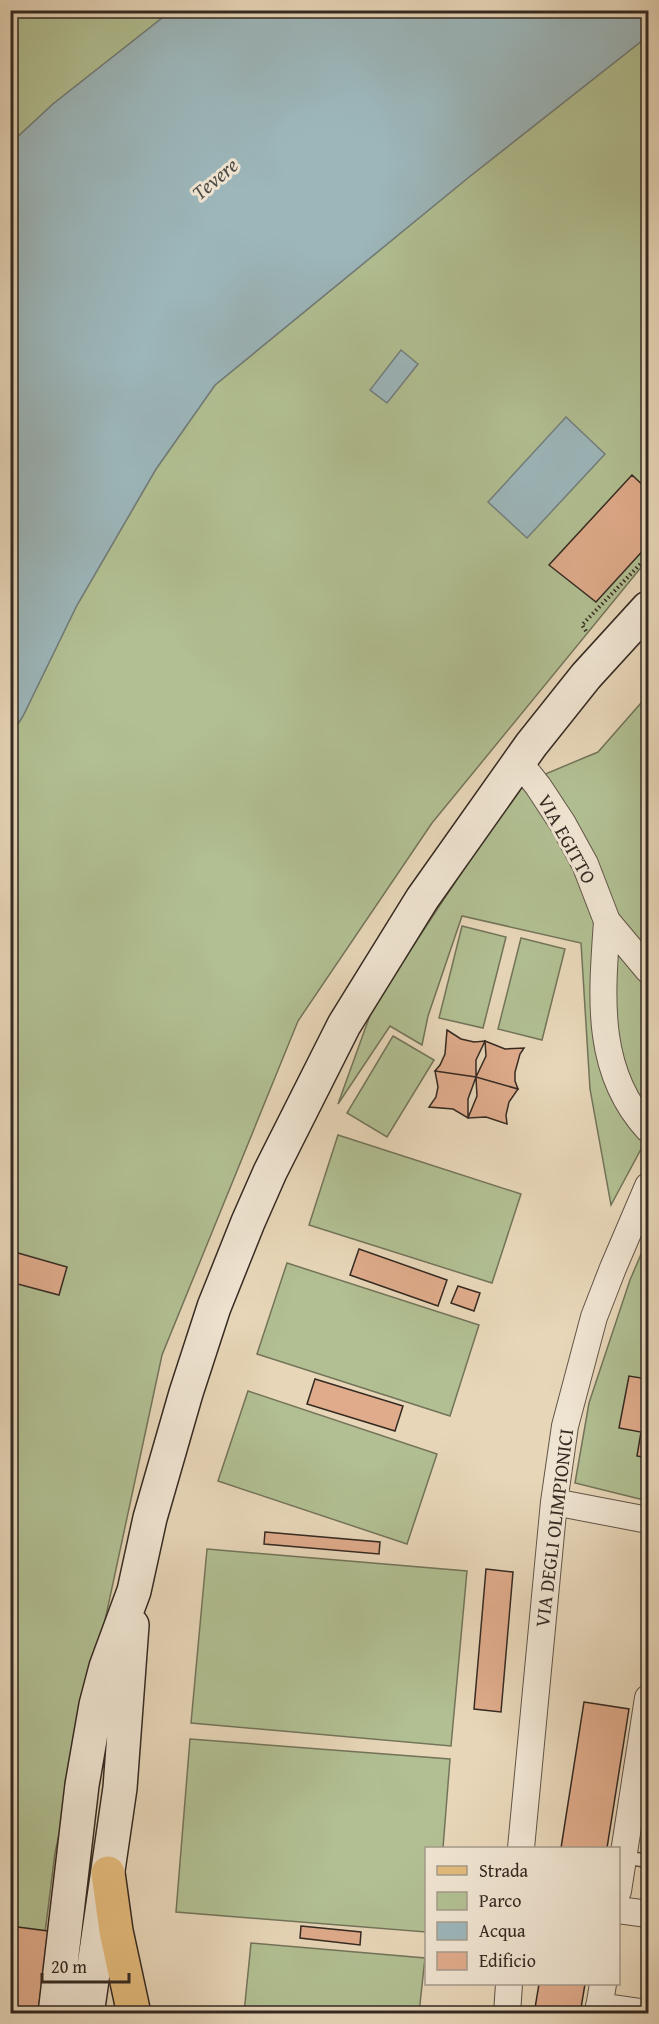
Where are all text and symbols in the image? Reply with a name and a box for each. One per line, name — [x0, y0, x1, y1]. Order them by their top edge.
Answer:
water label: Tevere — [185, 150, 245, 207]
street label: VIA EGITTO — [531, 789, 604, 889]
street label: VIA DEGLI OLIMPIONICI — [527, 1427, 580, 1629]
legend — [425, 1847, 620, 1985]
text: Strada — [479, 1857, 529, 1884]
text: Parco — [479, 1887, 522, 1914]
text: Acqua — [479, 1917, 526, 1944]
scale bar — [42, 1946, 129, 1984]
text: Edificio — [479, 1947, 536, 1974]
text: 20 m — [51, 1953, 87, 1980]

